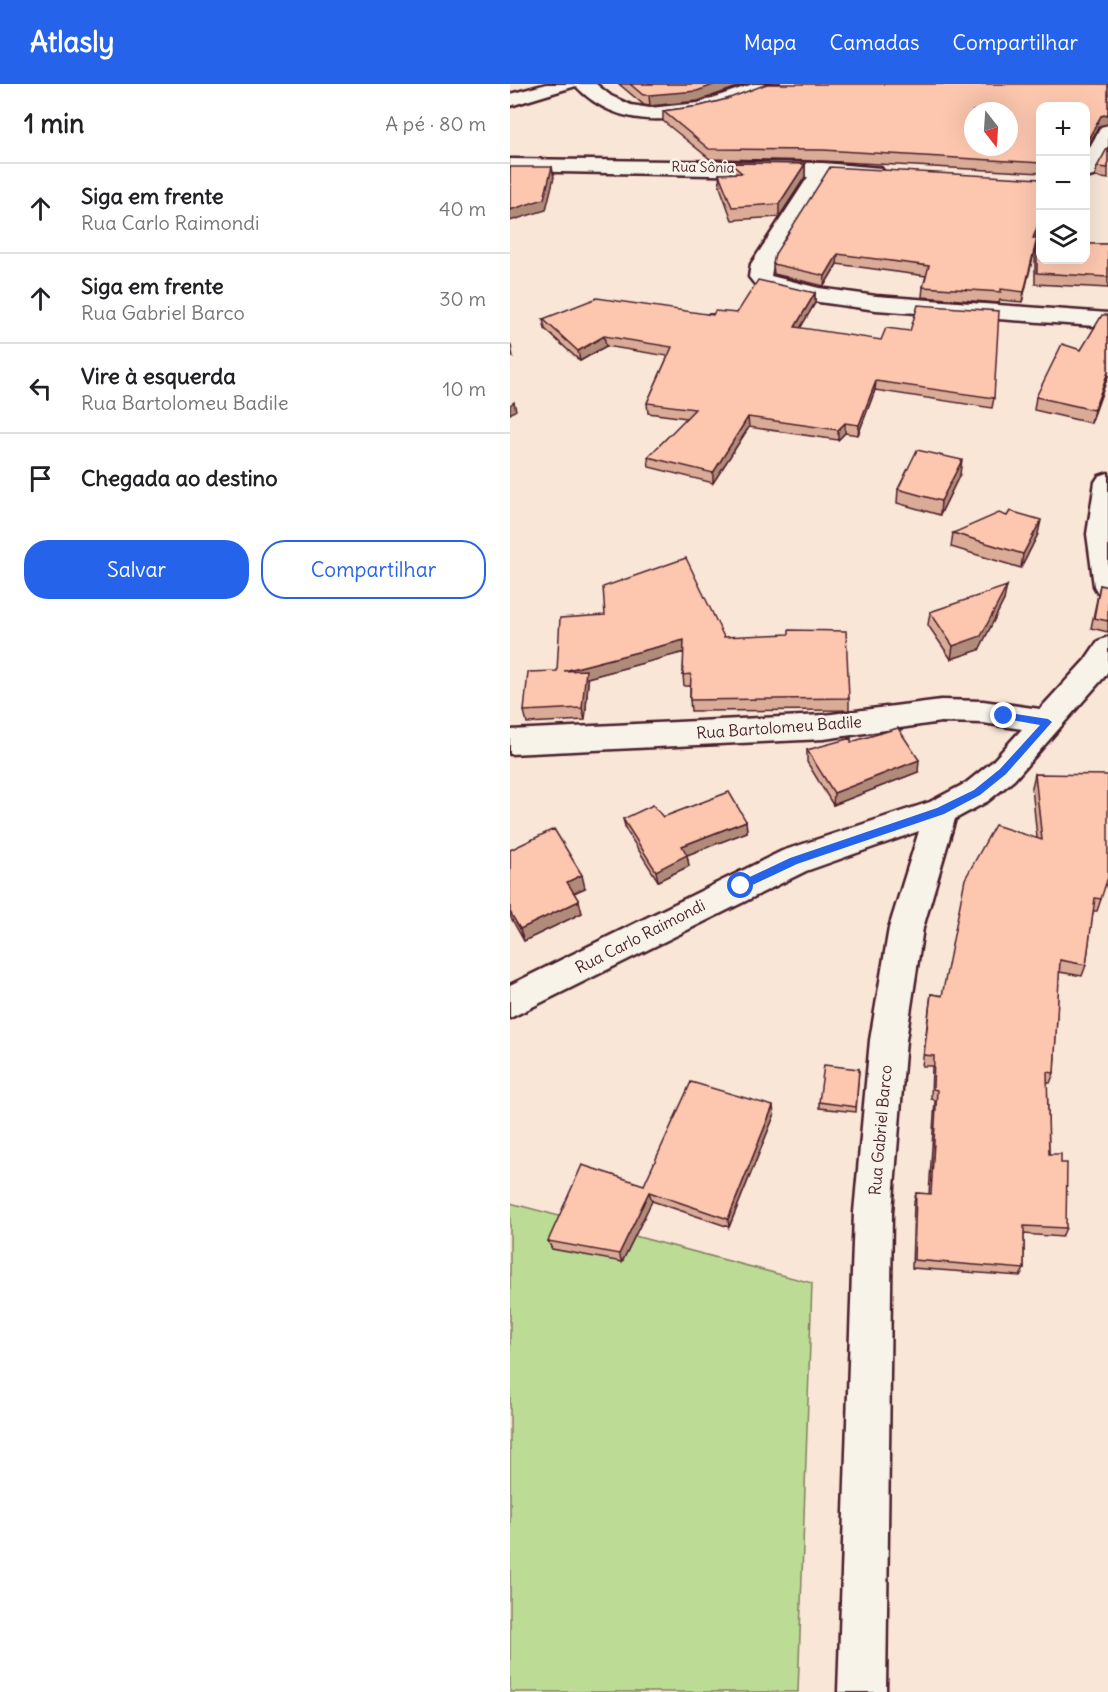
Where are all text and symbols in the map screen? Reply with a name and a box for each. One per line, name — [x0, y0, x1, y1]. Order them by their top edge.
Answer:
text: Atlasly — [30, 24, 114, 60]
text: Mapa — [744, 29, 797, 56]
text: Camadas — [830, 29, 919, 56]
text: Compartilhar — [952, 29, 1078, 56]
north arrow — [964, 102, 1018, 156]
map controls — [1036, 102, 1090, 264]
button: + — [1036, 102, 1090, 156]
text: 1 min — [24, 107, 84, 140]
text: A pé · 80 m — [385, 111, 486, 136]
button: − — [1036, 156, 1090, 210]
street label: Rua Sônia — [671, 157, 735, 177]
text: Siga em frente — [81, 182, 224, 210]
icon: ahead — [24, 192, 57, 225]
text: 40 m — [439, 196, 486, 221]
text: Rua Carlo Raimondi — [81, 210, 260, 235]
button: layers — [1036, 210, 1090, 264]
text: Siga em frente — [81, 272, 224, 300]
icon: ahead — [24, 282, 57, 315]
text: 30 m — [439, 286, 486, 311]
text: Rua Gabriel Barco — [81, 300, 245, 325]
text: Vire à esquerda — [81, 362, 236, 390]
icon: left — [24, 372, 57, 405]
text: 10 m — [443, 376, 486, 401]
text: Rua Bartolomeu Badile — [81, 390, 288, 415]
icon: arrive — [24, 462, 57, 495]
text: Chegada ao destino — [81, 464, 278, 492]
button: Salvar — [24, 540, 249, 599]
button: Compartilhar — [261, 540, 486, 599]
route end — [990, 702, 1016, 728]
street label: Rua Bartolomeu Badile — [696, 711, 862, 743]
route start — [727, 872, 753, 898]
street label: Rua Carlo Raimondi — [572, 895, 708, 977]
street label: Rua Gabriel Barco — [864, 1064, 896, 1196]

